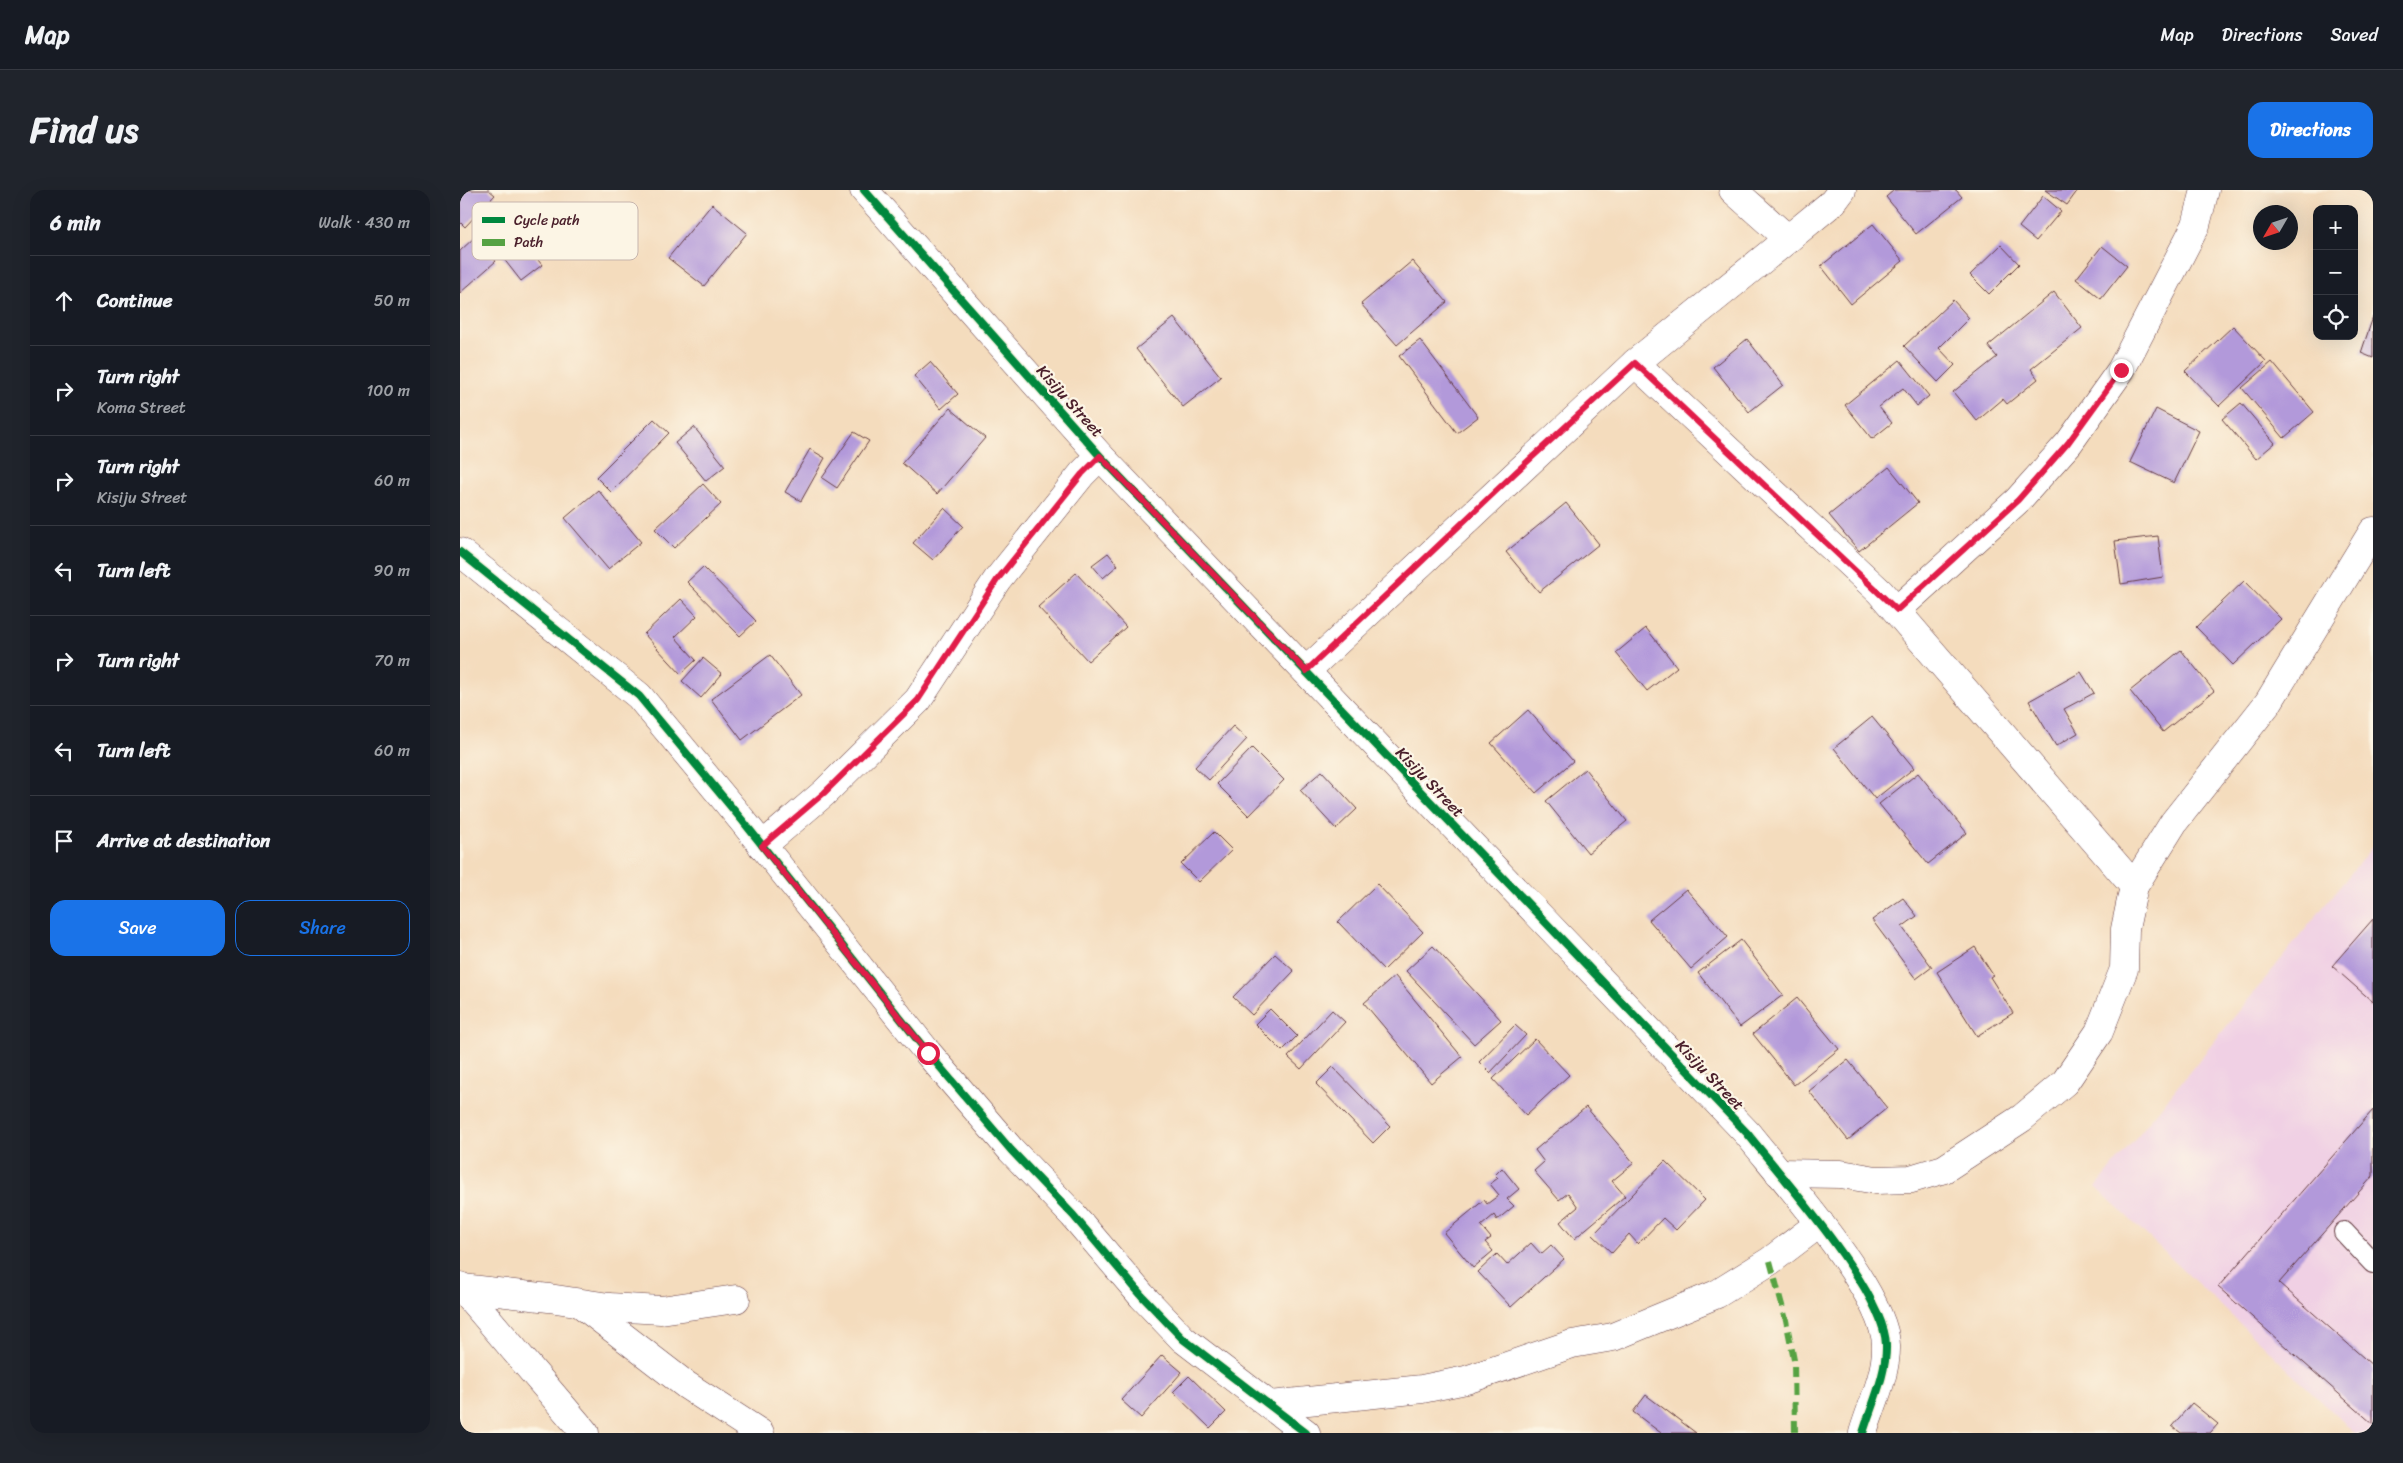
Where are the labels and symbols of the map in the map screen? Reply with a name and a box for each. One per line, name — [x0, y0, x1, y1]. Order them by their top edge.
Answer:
legend — [472, 202, 638, 260]
north arrow — [2253, 205, 2298, 250]
text: Cycle path — [514, 208, 580, 233]
text: Path — [514, 230, 543, 255]
street label: Kisiju Street — [1029, 358, 1111, 444]
route end — [2110, 359, 2133, 382]
street label: Kisiju Street — [1388, 739, 1472, 825]
street label: Kisiju Street — [1668, 1032, 1752, 1118]
route start — [917, 1042, 940, 1065]

